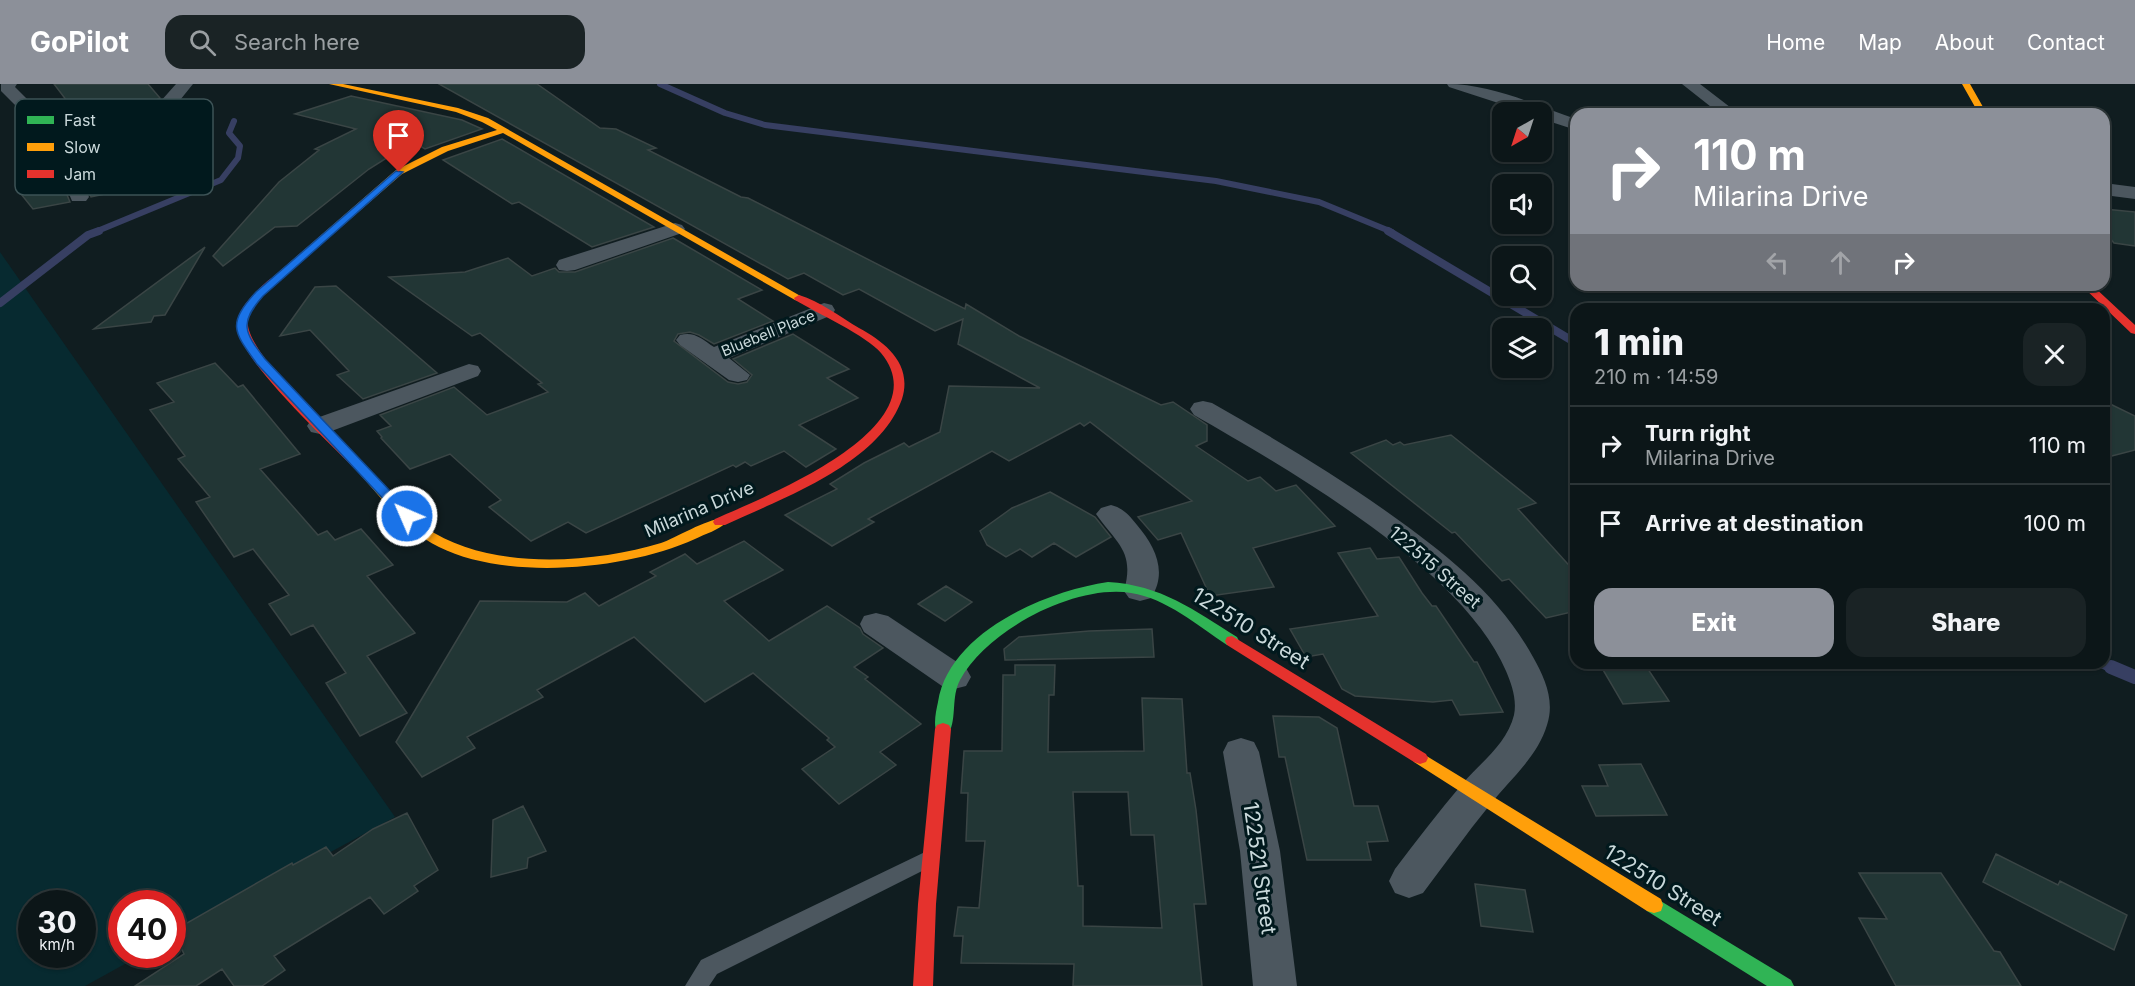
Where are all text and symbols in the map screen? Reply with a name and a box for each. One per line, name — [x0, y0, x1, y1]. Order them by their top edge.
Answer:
search box — [165, 15, 585, 69]
text: GoPilot — [30, 25, 129, 59]
icon: search — [186, 26, 219, 59]
text: Search here — [234, 29, 360, 55]
text: Home — [1766, 30, 1825, 55]
text: Map — [1858, 30, 1902, 55]
text: About — [1935, 30, 1994, 55]
text: Contact — [2027, 30, 2105, 55]
legend — [15, 99, 213, 195]
north arrow — [1492, 102, 1552, 162]
map controls — [1492, 102, 1552, 378]
text: Fast — [64, 110, 96, 130]
pin — [373, 110, 424, 172]
icon: arrive — [382, 119, 415, 152]
text: 110 m — [1693, 129, 1806, 180]
icon: right — [1594, 132, 1672, 210]
text: Slow — [64, 137, 101, 157]
text: Jam — [64, 164, 96, 184]
button: sound — [1492, 174, 1552, 234]
text: Milarina Drive — [1693, 180, 1868, 213]
button: search — [1492, 246, 1552, 306]
icon: left — [1761, 246, 1794, 279]
icon: ahead — [1824, 246, 1857, 279]
icon: right — [1887, 246, 1920, 279]
street label: Bluebell Place — [718, 306, 818, 360]
button: layers — [1492, 318, 1552, 378]
text: 1 min — [1594, 320, 1684, 364]
button: close — [2023, 323, 2086, 386]
text: 210 m · 14:59 — [1594, 365, 1718, 389]
text: Turn right — [1645, 420, 1751, 446]
icon: right — [1594, 429, 1627, 462]
text: 110 m — [2029, 432, 2086, 458]
text: Milarina Drive — [1645, 446, 1775, 470]
street label: Milarina Drive — [641, 476, 757, 542]
position arrow — [375, 484, 439, 548]
icon: arrive — [1594, 507, 1627, 540]
text: Arrive at destination — [1645, 510, 1864, 536]
text: 100 m — [2024, 510, 2086, 536]
street label: 122515 Street — [1385, 522, 1485, 613]
street label: 122510 Street — [1188, 582, 1315, 674]
button: Exit — [1594, 588, 1834, 657]
button: Share — [1846, 588, 2086, 657]
street label: 122521 Street — [1238, 800, 1282, 936]
street label: 122510 Street — [1600, 839, 1727, 931]
speed limit sign: 40 — [108, 890, 186, 968]
text: 30 — [37, 904, 77, 940]
text: km/h — [39, 935, 75, 954]

